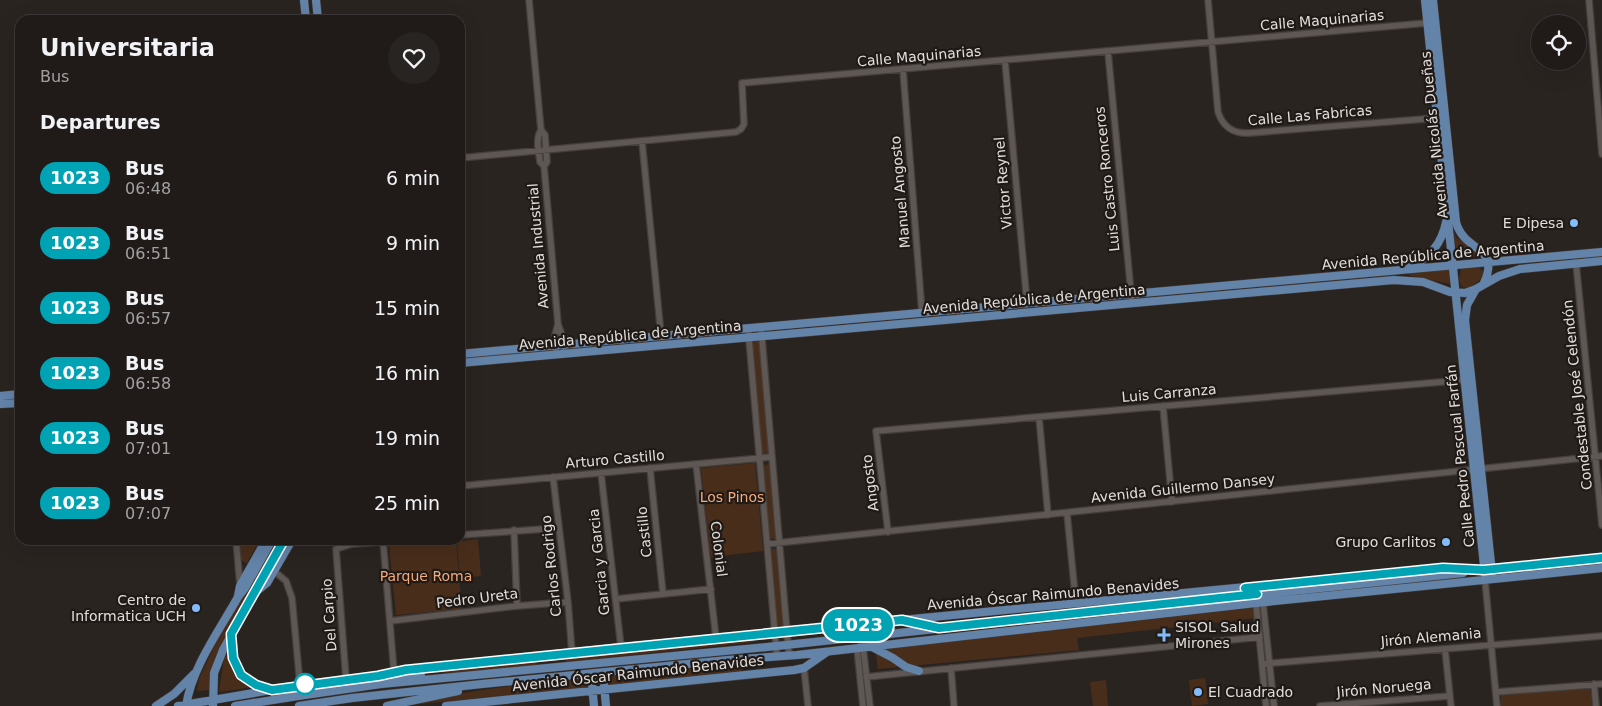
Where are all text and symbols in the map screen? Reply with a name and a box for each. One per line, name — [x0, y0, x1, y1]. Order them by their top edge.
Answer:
street label: Calle Maquinarias — [1259, 7, 1385, 33]
map controls — [1531, 15, 1586, 70]
button: locate — [1531, 15, 1586, 70]
button: heart — [388, 32, 440, 84]
text: Universitaria — [40, 34, 215, 62]
street label: Calle Maquinarias — [856, 43, 982, 69]
street label: Avenida Nicolás Dueñas — [1417, 51, 1451, 219]
text: Bus — [40, 67, 69, 86]
street label: Calle Las Fabricas — [1247, 102, 1373, 128]
street label: Luis Castro Ronceros — [1091, 106, 1123, 252]
text: Departures — [40, 111, 161, 133]
street label: Manuel Angosto — [887, 135, 913, 249]
street label: Victor Reynel — [991, 136, 1015, 230]
text: Bus — [125, 157, 164, 179]
text: 1023 — [50, 167, 100, 188]
text: 6 min — [386, 167, 440, 189]
text: 06:48 — [125, 179, 171, 198]
street label: Avenida Industrial — [525, 183, 551, 309]
place label: E Dipesa — [1503, 215, 1564, 231]
marker: E Dipesa — [1568, 217, 1580, 229]
text: Bus — [125, 222, 164, 244]
text: 1023 — [50, 232, 100, 253]
text: 9 min — [386, 232, 440, 254]
street label: Avenida República de Argentina — [1321, 237, 1545, 273]
text: 06:51 — [125, 244, 171, 263]
street label: Avenida República de Argentina — [922, 281, 1146, 317]
text: Bus — [125, 287, 164, 309]
text: 1023 — [50, 297, 100, 318]
text: 15 min — [374, 297, 440, 319]
street label: Condestable José Celendón — [1559, 299, 1595, 491]
text: 06:57 — [125, 309, 171, 328]
street label: Avenida República de Argentina — [518, 317, 742, 353]
text: Bus — [125, 352, 164, 374]
text: 1023 — [50, 362, 100, 383]
text: 16 min — [374, 362, 440, 384]
street label: Calle Pedro Pascual Farfán — [1442, 364, 1478, 548]
text: 06:58 — [125, 374, 171, 393]
street label: Luis Carranza — [1121, 381, 1217, 405]
text: Bus — [125, 417, 164, 439]
text: 1023 — [50, 427, 100, 448]
text: 19 min — [374, 427, 440, 449]
text: 07:01 — [125, 439, 171, 458]
street label: Arturo Castillo — [565, 447, 665, 471]
street label: Angosto — [859, 454, 881, 512]
street label: Avenida Guillermo Dansey — [1090, 470, 1276, 506]
text: Bus — [125, 482, 164, 504]
park label: Los Pinos — [700, 489, 764, 505]
text: 1023 — [50, 492, 100, 513]
text: 25 min — [374, 492, 440, 514]
text: 07:07 — [125, 504, 171, 523]
street label: Castillo — [633, 506, 655, 558]
street label: Garcia y Garcia — [585, 508, 613, 616]
street label: Carlos Rodrigo — [538, 514, 564, 618]
street label: Colonial — [708, 520, 730, 578]
place label: Grupo Carlitos — [1335, 534, 1436, 550]
marker: Grupo Carlitos — [1440, 536, 1452, 548]
park label: Parque Roma — [380, 568, 472, 584]
street label: Avenida Óscar Raimundo Benavides — [926, 574, 1180, 613]
street label: Del Carpio — [318, 578, 340, 652]
street label: Pedro Ureta — [435, 585, 519, 611]
place label: Centro de Informatica UCH — [71, 592, 186, 624]
marker: Centro de Informatica UCH — [190, 602, 202, 614]
line badge: 1023 — [823, 609, 893, 641]
text: 1023 — [833, 614, 883, 635]
place label: SISOL Salud Mirones — [1175, 619, 1259, 651]
street label: Jirón Alemania — [1379, 625, 1482, 649]
marker: SISOL Salud Mirones — [1157, 628, 1171, 642]
street label: Avenida Óscar Raimundo Benavides — [511, 651, 765, 694]
unlabelled marker — [294, 673, 316, 695]
street label: Jirón Noruega — [1335, 676, 1432, 700]
place label: El Cuadrado — [1208, 684, 1293, 700]
marker: El Cuadrado — [1192, 686, 1204, 698]

